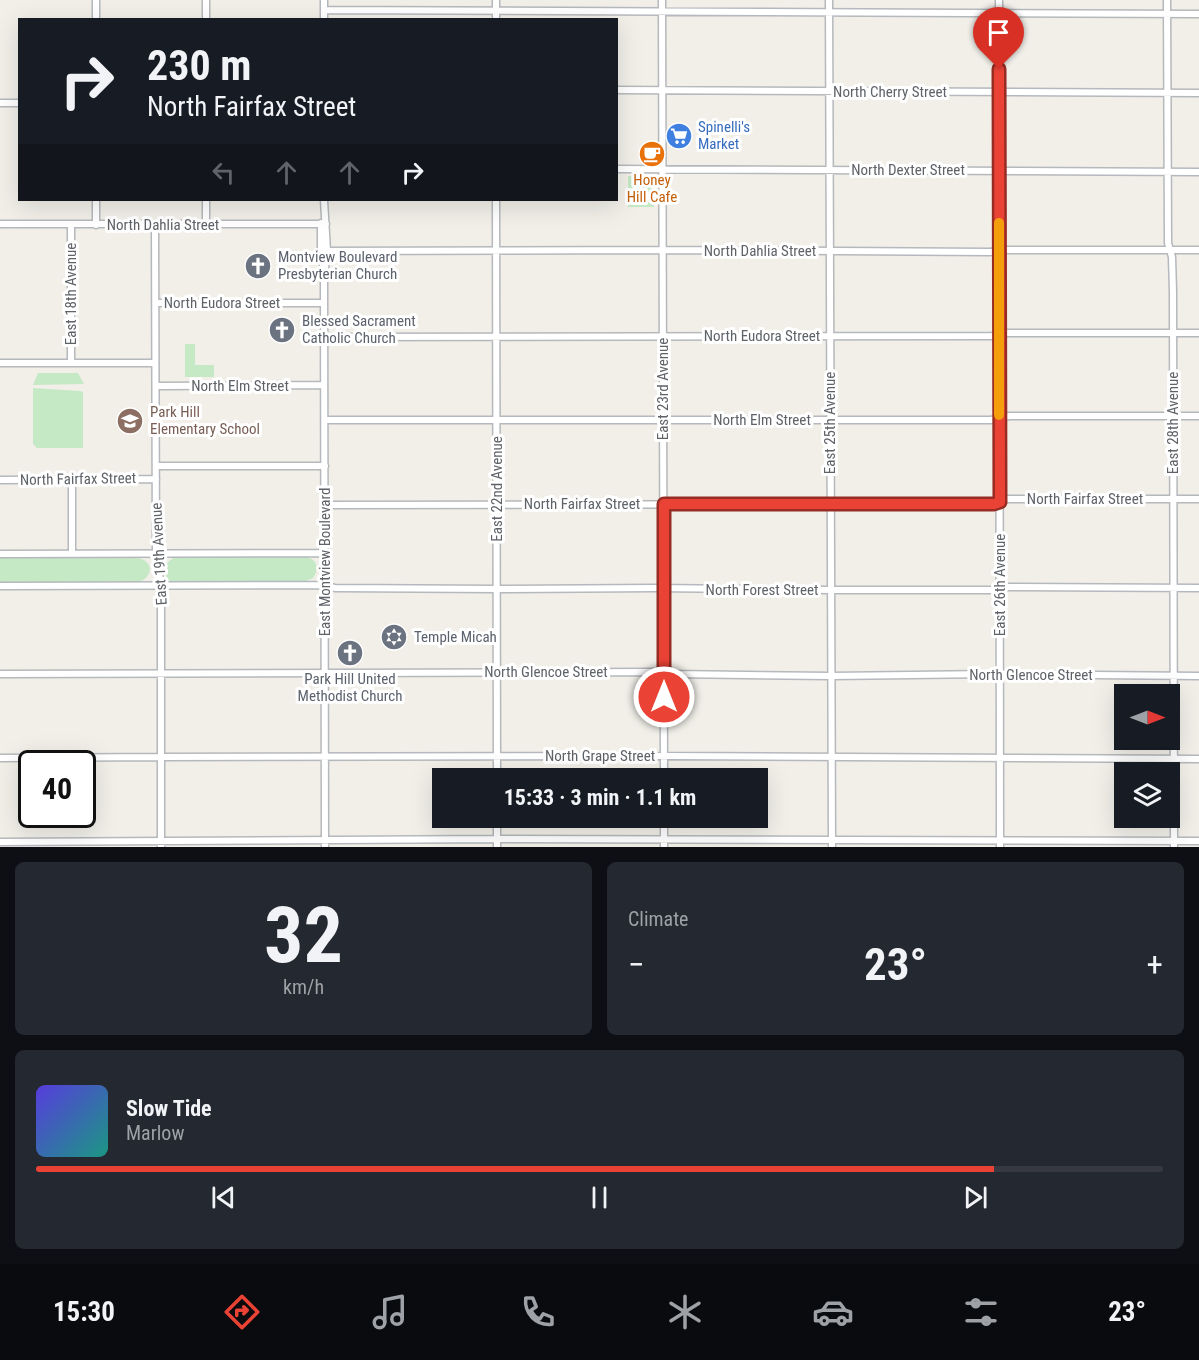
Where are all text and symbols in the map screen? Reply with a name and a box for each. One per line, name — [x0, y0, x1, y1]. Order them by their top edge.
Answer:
pin — [973, 7, 1024, 69]
icon: arrive — [982, 16, 1015, 49]
text: 230 m — [147, 41, 252, 90]
icon: right — [48, 42, 126, 120]
street label: North Cherry Street — [833, 83, 947, 101]
text: North Fairfax Street — [147, 91, 356, 123]
place label: Spinelli's Market — [698, 118, 750, 153]
supermarket icon: Spinelli's Market — [664, 121, 694, 151]
cafe icon: Honey Hill Cafe — [637, 139, 667, 169]
icon: left — [207, 156, 240, 189]
icon: ahead — [270, 156, 303, 189]
icon: ahead — [333, 156, 366, 189]
icon: right — [396, 156, 429, 189]
street label: North Dexter Street — [851, 161, 965, 179]
place label: Honey Hill Cafe — [627, 171, 677, 206]
street label: North Dahlia Street — [107, 216, 219, 234]
street label: North Dahlia Street — [704, 242, 816, 260]
street label: East 18th Avenue — [62, 243, 80, 345]
place label: Montview Boulevard Presbyterian Church — [278, 248, 397, 283]
church icon: Montview Boulevard Presbyterian Church — [243, 251, 273, 281]
street label: North Eudora Street — [164, 294, 280, 312]
place label: Blessed Sacrament Catholic Church — [302, 312, 416, 347]
church icon: Blessed Sacrament Catholic Church — [267, 315, 297, 345]
street label: North Eudora Street — [704, 327, 820, 345]
street label: East 23rd Avenue — [654, 338, 672, 440]
street label: East 25th Avenue — [821, 372, 839, 474]
street label: East 28th Avenue — [1164, 372, 1182, 474]
street label: North Elm Street — [191, 377, 289, 395]
place label: Park Hill Elementary School — [150, 403, 260, 438]
school or university icon: Park Hill Elementary School — [115, 406, 145, 436]
street label: North Elm Street — [713, 411, 811, 429]
street label: East 22nd Avenue — [488, 436, 506, 542]
street label: North Fairfax Street — [20, 469, 136, 489]
street label: East Montview Boulevard — [316, 488, 334, 636]
street label: North Fairfax Street — [1027, 490, 1143, 508]
street label: North Fairfax Street — [524, 495, 640, 513]
street label: East 19th Avenue — [147, 502, 171, 606]
street label: East 26th Avenue — [991, 534, 1009, 636]
street label: North Forest Street — [706, 581, 818, 599]
synagogue icon: Temple Micah — [379, 622, 409, 652]
place label: Temple Micah — [414, 628, 497, 646]
church icon: Park Hill United Methodist Church — [335, 638, 365, 668]
street label: North Glencoe Street — [484, 663, 608, 681]
position arrow — [632, 665, 696, 729]
street label: North Glencoe Street — [969, 666, 1093, 684]
place label: Park Hill United Methodist Church — [298, 670, 402, 705]
north arrow — [1114, 684, 1180, 750]
map controls — [1114, 684, 1180, 828]
street label: North Grape Street — [545, 747, 655, 765]
speed limit sign: 40 — [18, 750, 96, 828]
button: layers — [1114, 762, 1180, 828]
text: 15:33 · 3 min · 1.1 km — [504, 785, 696, 810]
text: 32 — [264, 890, 343, 981]
text: Climate — [628, 907, 688, 931]
text: 23° — [864, 938, 927, 991]
text: − — [628, 945, 645, 984]
text: + — [1147, 945, 1163, 984]
text: km/h — [283, 975, 324, 999]
text: Slow Tide — [126, 1096, 212, 1121]
text: Marlow — [126, 1121, 184, 1145]
icon: previous — [207, 1181, 240, 1214]
icon: pause — [583, 1181, 616, 1214]
icon: next — [959, 1181, 992, 1214]
icon: directions — [221, 1291, 263, 1333]
icon: music — [369, 1291, 411, 1333]
icon: phone — [517, 1291, 559, 1333]
icon: climate — [664, 1291, 706, 1333]
icon: car — [812, 1291, 854, 1333]
icon: filters — [960, 1291, 1002, 1333]
text: 15:30 — [53, 1296, 115, 1328]
text: 23° — [1108, 1296, 1146, 1328]

